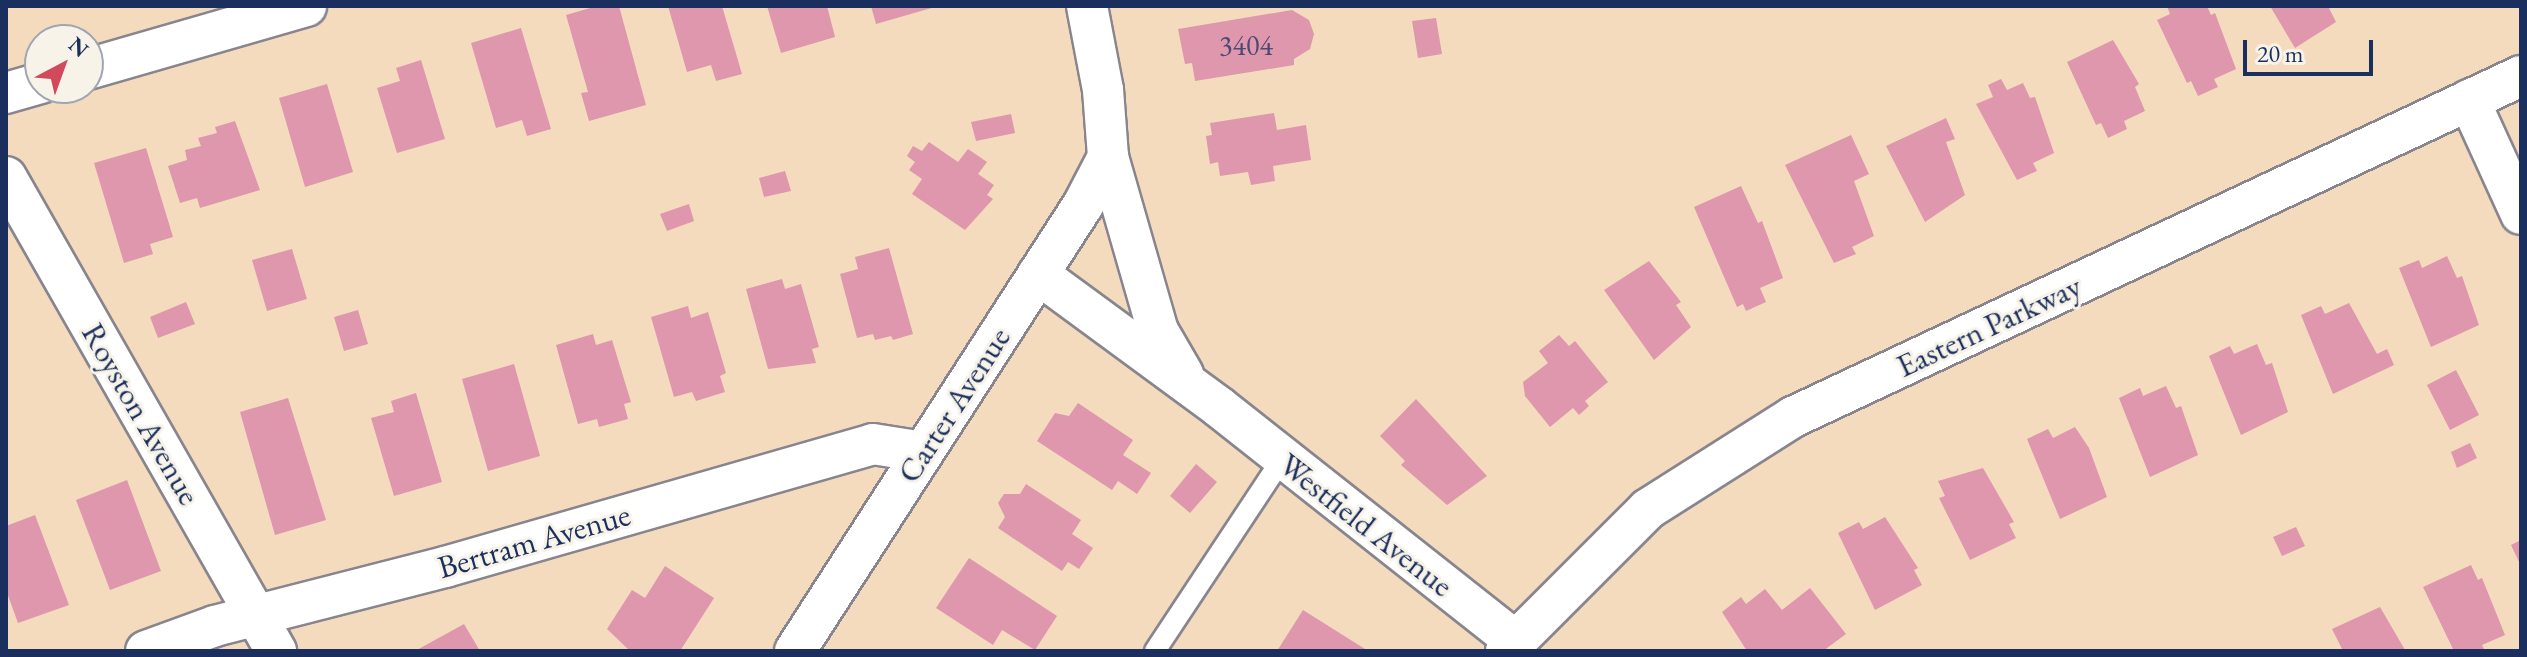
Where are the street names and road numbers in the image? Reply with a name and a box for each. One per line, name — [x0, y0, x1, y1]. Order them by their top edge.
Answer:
street label: Eastern Parkway — [1891, 266, 2087, 386]
street label: Royston Avenue — [74, 316, 208, 512]
street label: Carter Avenue — [890, 320, 1018, 490]
street label: Westfield Avenue — [1271, 445, 1461, 605]
street label: Bertram Avenue — [433, 495, 635, 587]

